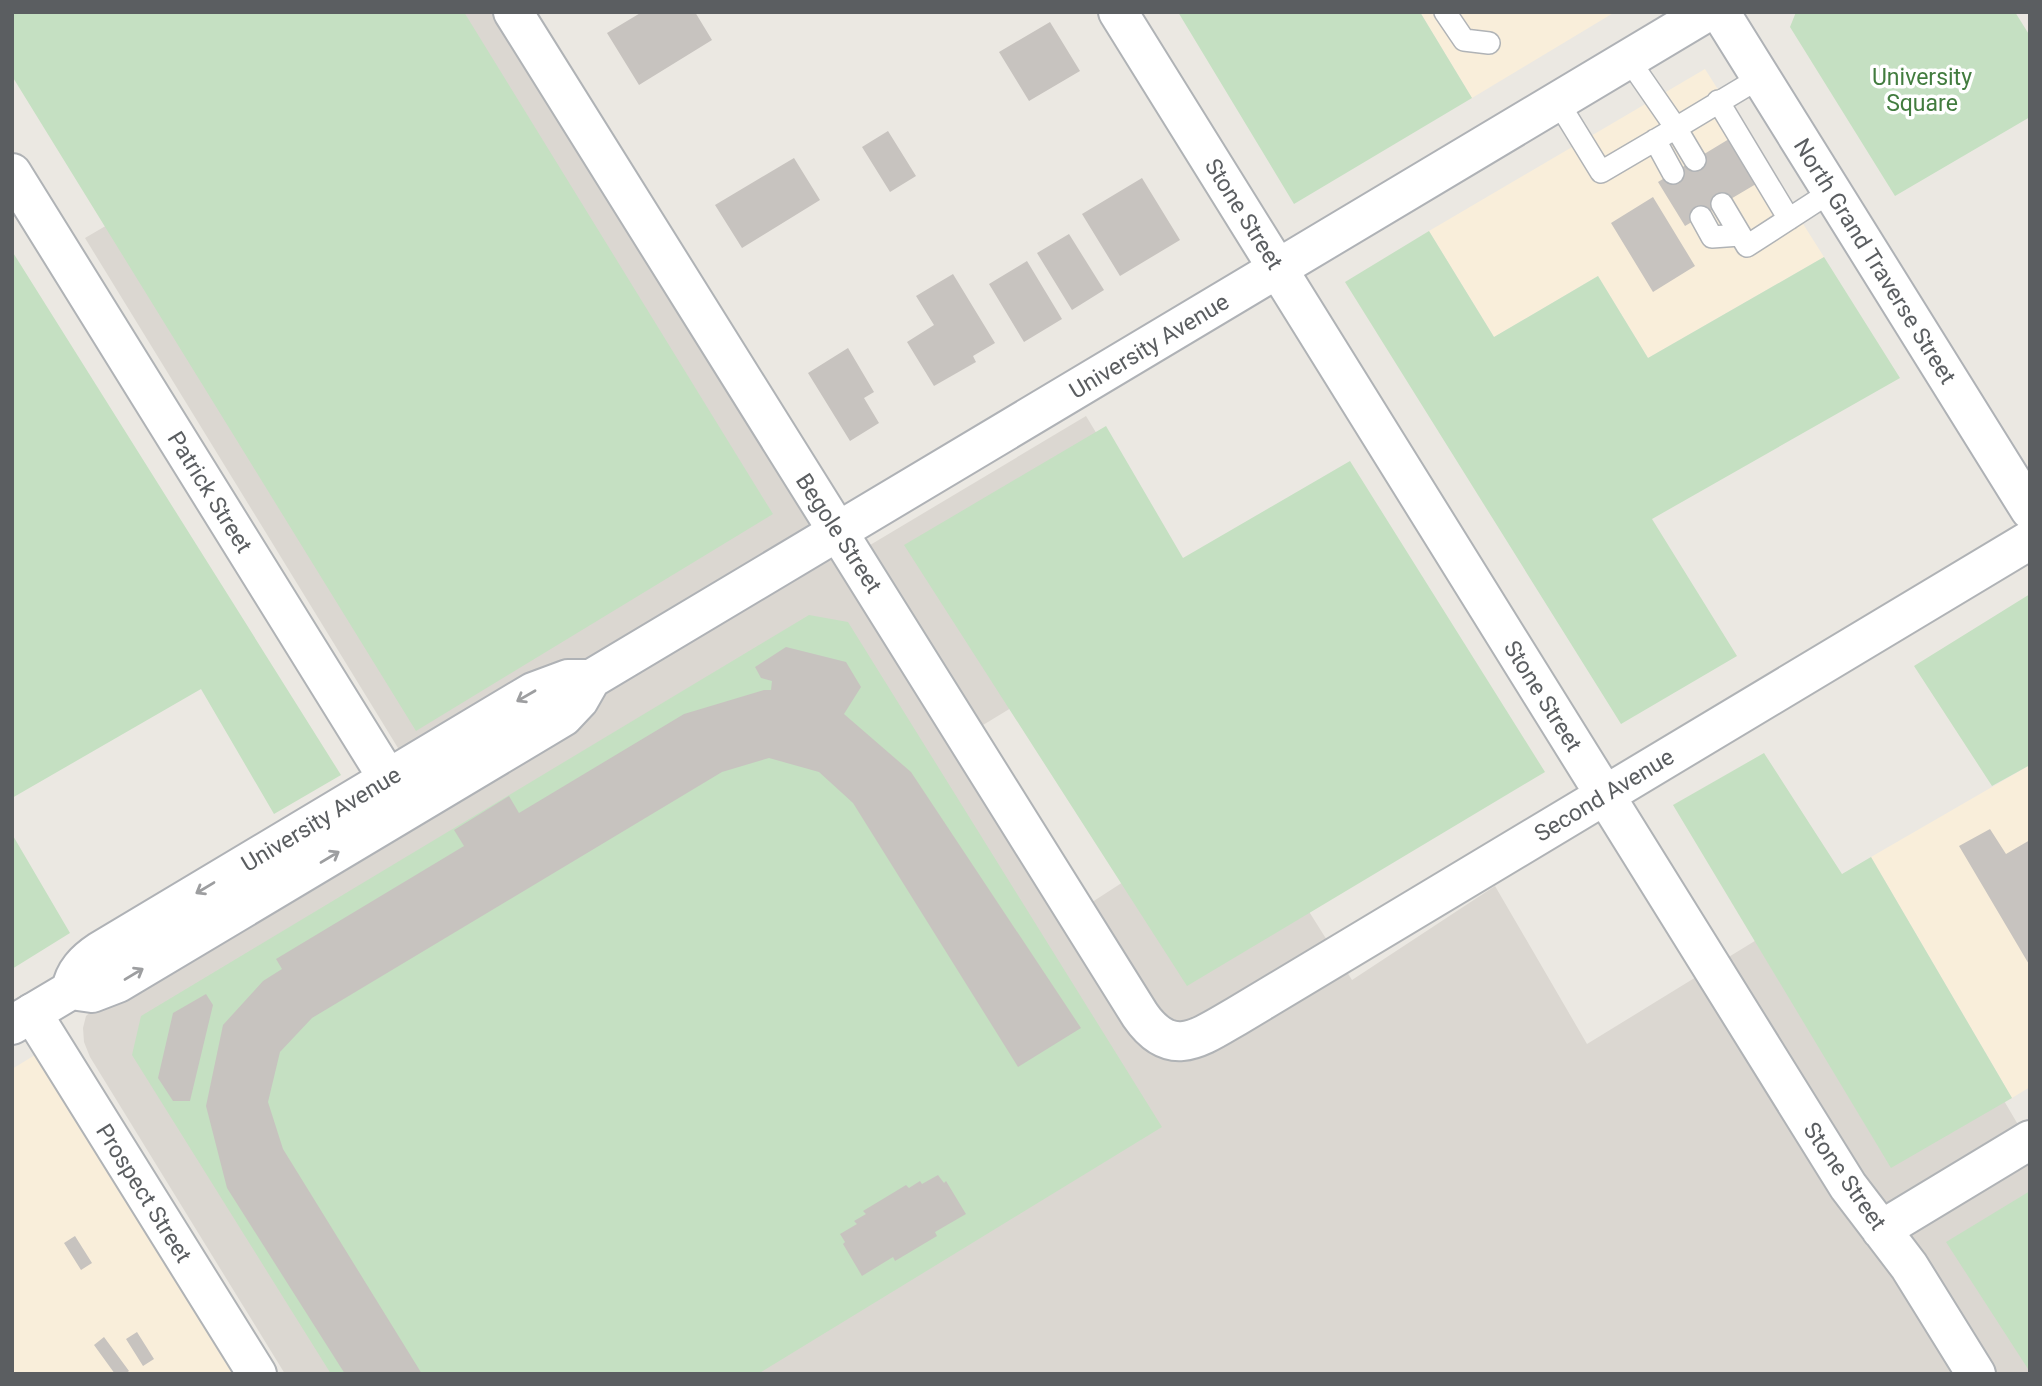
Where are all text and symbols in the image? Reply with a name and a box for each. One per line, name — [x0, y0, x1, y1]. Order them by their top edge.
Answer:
park label: University Square — [1872, 64, 1972, 117]
street label: North Grand Traverse Street — [1788, 134, 1961, 389]
street label: Stone Street — [1199, 154, 1288, 275]
street label: University Avenue — [1065, 288, 1234, 405]
street label: Patrick Street — [162, 427, 258, 558]
street label: Begole Street — [790, 469, 887, 598]
street label: Stone Street — [1498, 636, 1587, 757]
one-way arrow — [517, 689, 537, 703]
street label: Second Avenue — [1530, 743, 1679, 848]
street label: University Avenue — [237, 761, 406, 878]
one-way arrow — [319, 850, 339, 864]
one-way arrow — [195, 882, 215, 896]
one-way arrow — [124, 967, 144, 981]
street label: Stone Street — [1798, 1117, 1892, 1235]
street label: Prospect Street — [90, 1119, 197, 1267]

